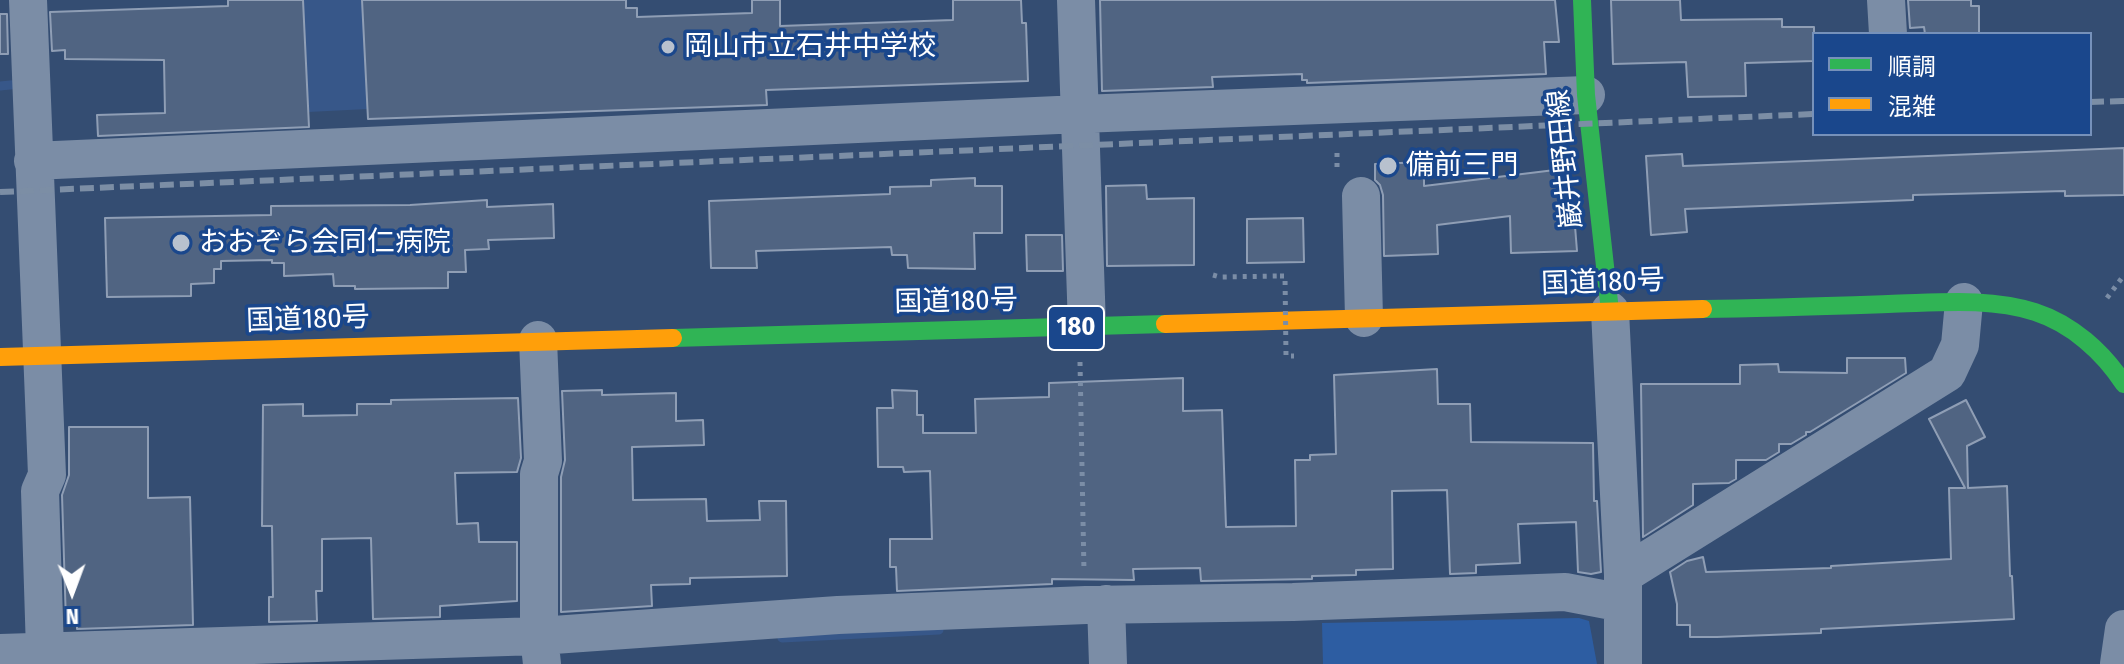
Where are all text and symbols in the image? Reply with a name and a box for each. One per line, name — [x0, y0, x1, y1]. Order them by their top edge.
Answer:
place label: 岡山市立石井中学校 — [684, 30, 936, 64]
legend — [1812, 32, 2092, 136]
marker: 岡山市立石井中学校 — [659, 38, 677, 56]
text: 順調 — [1888, 53, 1936, 81]
street label: 巌井野田線 — [1542, 88, 1590, 230]
text: 混雑 — [1888, 93, 1936, 121]
place label: 備前三門 — [1406, 149, 1518, 183]
marker: 備前三門 — [1377, 155, 1399, 177]
place label: おおぞら会同仁病院 — [199, 226, 451, 260]
marker: おおぞら会同仁病院 — [170, 232, 192, 254]
street label: 国道180号 — [1541, 264, 1665, 302]
street label: 国道180号 — [894, 284, 1018, 320]
street label: 国道180号 — [246, 301, 370, 339]
road number: 180 — [1048, 306, 1104, 350]
north arrow — [32, 552, 112, 632]
text: N — [66, 603, 79, 630]

